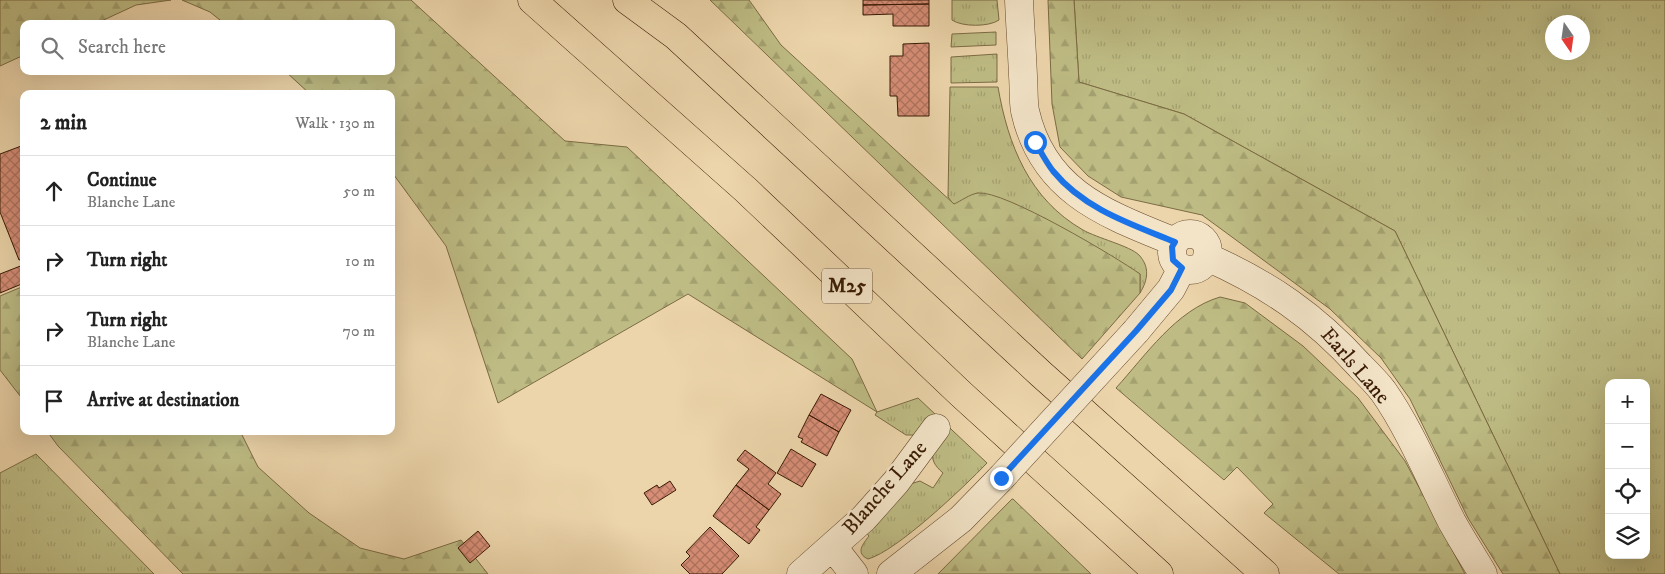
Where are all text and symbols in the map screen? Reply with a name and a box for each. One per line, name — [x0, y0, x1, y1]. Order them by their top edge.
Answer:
north arrow — [1545, 15, 1590, 60]
search box — [20, 20, 395, 75]
icon: search — [38, 34, 66, 62]
text: Search here — [78, 36, 166, 59]
text: 2 min — [40, 110, 87, 136]
text: Walk · 130 m — [295, 113, 375, 133]
route start — [1024, 131, 1047, 154]
text: Continue — [87, 169, 157, 192]
icon: ahead — [40, 177, 68, 205]
text: 50 m — [343, 181, 375, 201]
text: Blanche Lane — [87, 192, 176, 212]
icon: right — [40, 247, 68, 275]
text: Turn right — [87, 249, 167, 272]
text: 10 m — [345, 251, 375, 271]
road number: M25 — [822, 268, 872, 304]
text: Turn right — [87, 309, 167, 332]
icon: right — [40, 317, 68, 345]
text: 70 m — [343, 321, 375, 341]
street label: Earls Lane — [1315, 322, 1396, 410]
text: Blanche Lane — [87, 332, 176, 352]
map controls — [1605, 379, 1650, 559]
button: + — [1605, 379, 1650, 424]
icon: arrive — [40, 387, 68, 415]
text: Arrive at destination — [87, 389, 239, 412]
button: − — [1605, 424, 1650, 469]
street label: Blanche Lane — [837, 435, 933, 540]
route end — [990, 467, 1013, 490]
button: locate — [1605, 469, 1650, 514]
button: layers — [1605, 514, 1650, 559]

